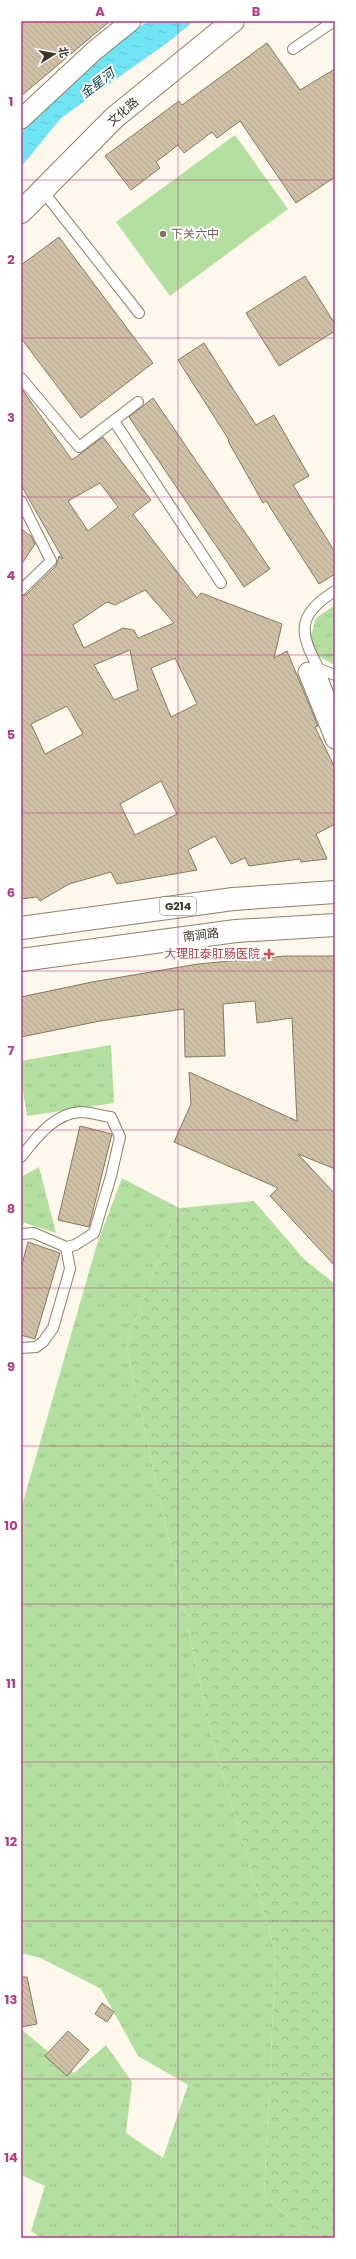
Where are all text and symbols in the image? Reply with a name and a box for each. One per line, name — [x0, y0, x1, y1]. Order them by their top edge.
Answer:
text: A — [95, 2, 105, 21]
text: B — [252, 2, 261, 21]
north arrow — [34, 34, 74, 74]
text: 北 — [55, 45, 73, 59]
water label: 金星河 — [76, 62, 121, 103]
text: 1 — [9, 92, 13, 111]
street label: 文化路 — [104, 93, 142, 130]
place label: 下关六中 — [171, 225, 219, 242]
marker: 下关六中 — [158, 229, 168, 239]
text: 2 — [7, 250, 15, 269]
text: 3 — [7, 408, 15, 427]
text: 4 — [7, 566, 16, 585]
text: 5 — [7, 725, 15, 744]
text: 6 — [7, 883, 15, 902]
road number: G214 — [160, 897, 196, 915]
street label: 南涧路 — [182, 924, 220, 945]
place label: 大理肛泰肛肠医院 — [164, 945, 260, 962]
marker: 大理肛泰肛肠医院 — [263, 948, 275, 960]
text: 7 — [8, 1041, 15, 1060]
text: 8 — [7, 1199, 15, 1218]
text: 9 — [7, 1357, 15, 1376]
text: 10 — [4, 1516, 18, 1535]
text: 11 — [6, 1674, 16, 1693]
text: 12 — [5, 1832, 18, 1851]
text: 13 — [5, 1990, 18, 2009]
text: 14 — [4, 2148, 18, 2167]

